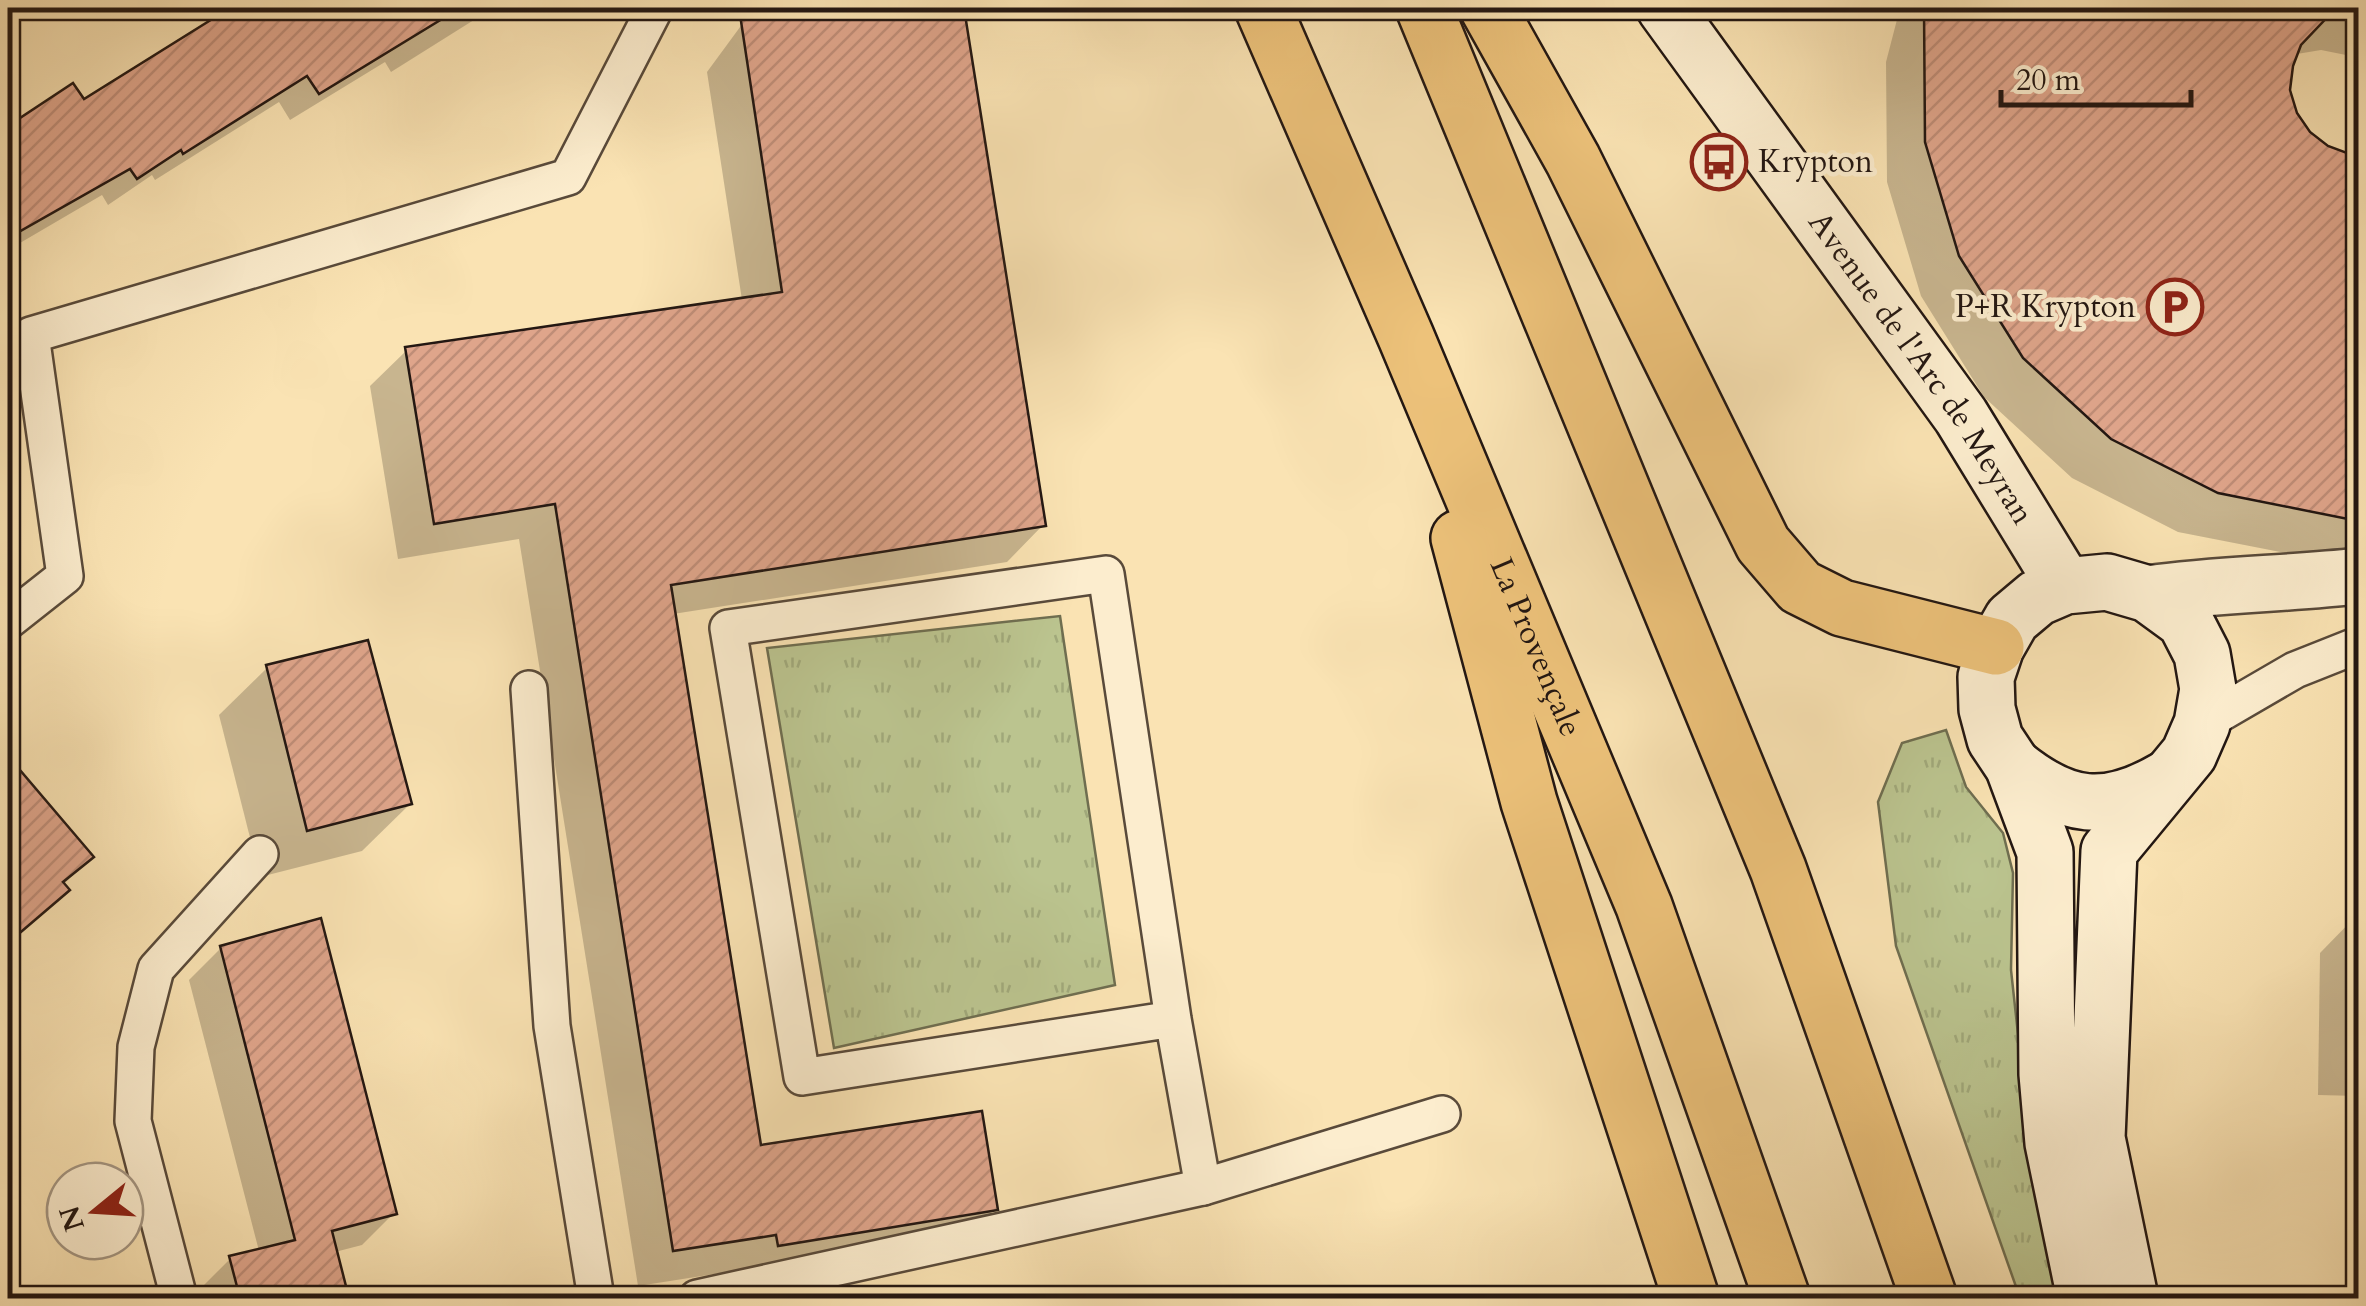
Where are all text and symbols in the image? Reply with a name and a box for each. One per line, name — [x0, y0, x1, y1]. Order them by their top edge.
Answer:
scale bar — [2001, 45, 2191, 107]
text: 20 m — [2016, 60, 2081, 101]
bus stop icon: Krypton — [1689, 132, 1749, 192]
place label: Krypton — [1758, 140, 1873, 184]
street label: Avenue de l'Arc de Meyran — [1798, 203, 2044, 533]
parking icon: P+R Krypton — [2145, 277, 2205, 337]
place label: P+R Krypton — [1955, 285, 2136, 329]
street label: La Provençale — [1479, 551, 1593, 743]
north arrow — [45, 1161, 145, 1261]
text: N — [50, 1201, 94, 1236]

